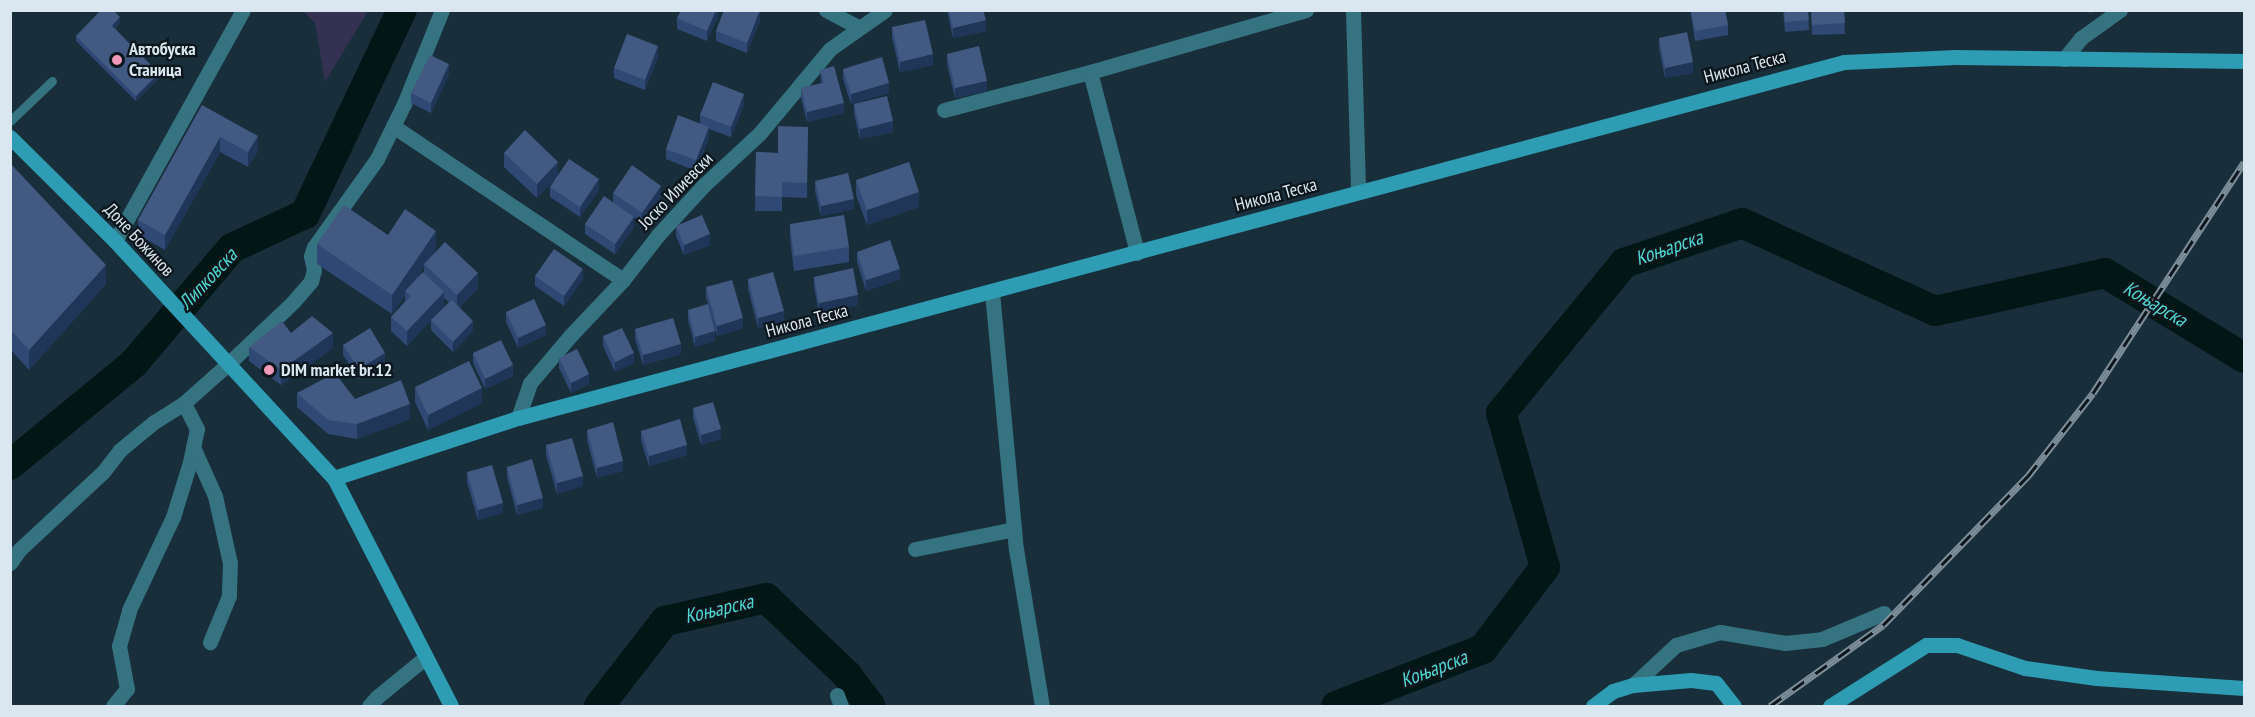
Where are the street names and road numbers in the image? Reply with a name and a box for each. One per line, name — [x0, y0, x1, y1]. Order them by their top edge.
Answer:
street label: Никола Теска — [1701, 46, 1789, 88]
street label: Јоско Илиевски — [634, 148, 718, 234]
street label: Никола Теска — [1232, 174, 1320, 216]
street label: Доне Божинов — [100, 199, 178, 281]
street label: Никола Теска — [763, 300, 851, 342]

